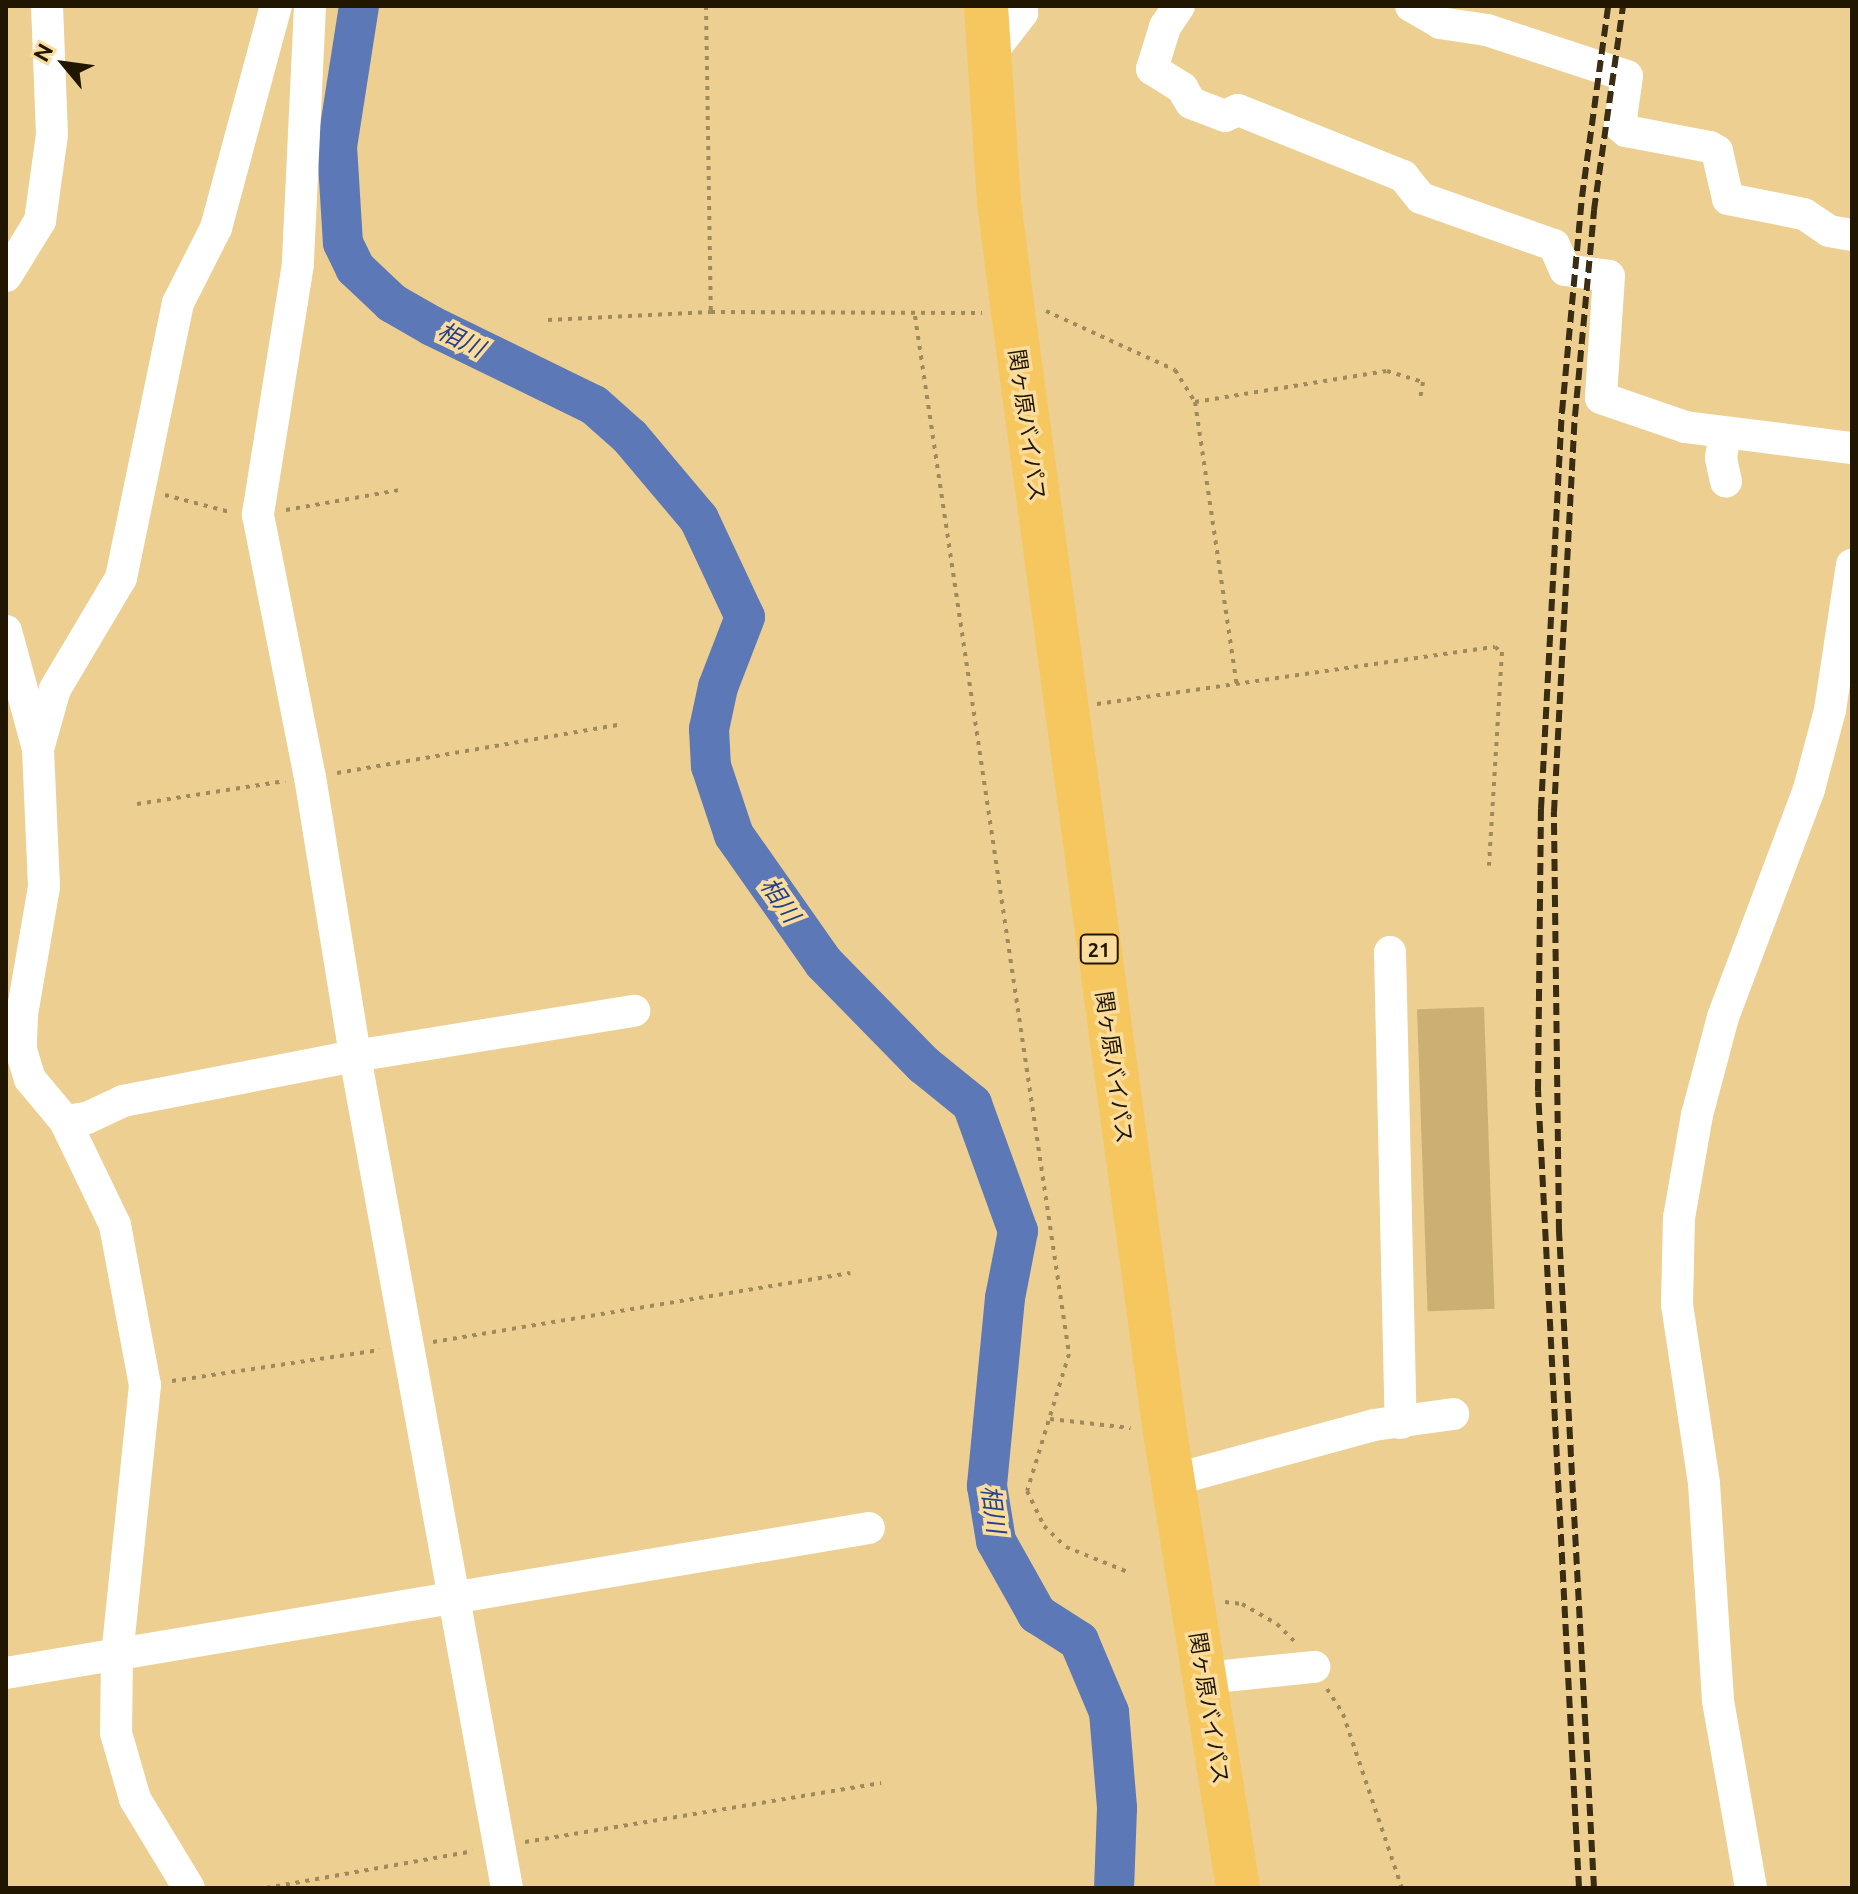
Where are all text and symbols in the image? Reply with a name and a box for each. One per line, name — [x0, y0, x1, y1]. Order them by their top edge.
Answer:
north arrow — [24, 24, 104, 104]
text: N — [28, 39, 57, 65]
water label: 相川 — [433, 317, 489, 363]
street label: 関ヶ原バイパス — [1004, 347, 1052, 503]
water label: 相川 — [754, 872, 806, 928]
road number: 21 — [1079, 933, 1119, 965]
street label: 関ヶ原バイパス — [1091, 989, 1139, 1145]
water label: 相川 — [975, 1483, 1011, 1535]
street label: 関ヶ原バイパス — [1185, 1630, 1235, 1786]

